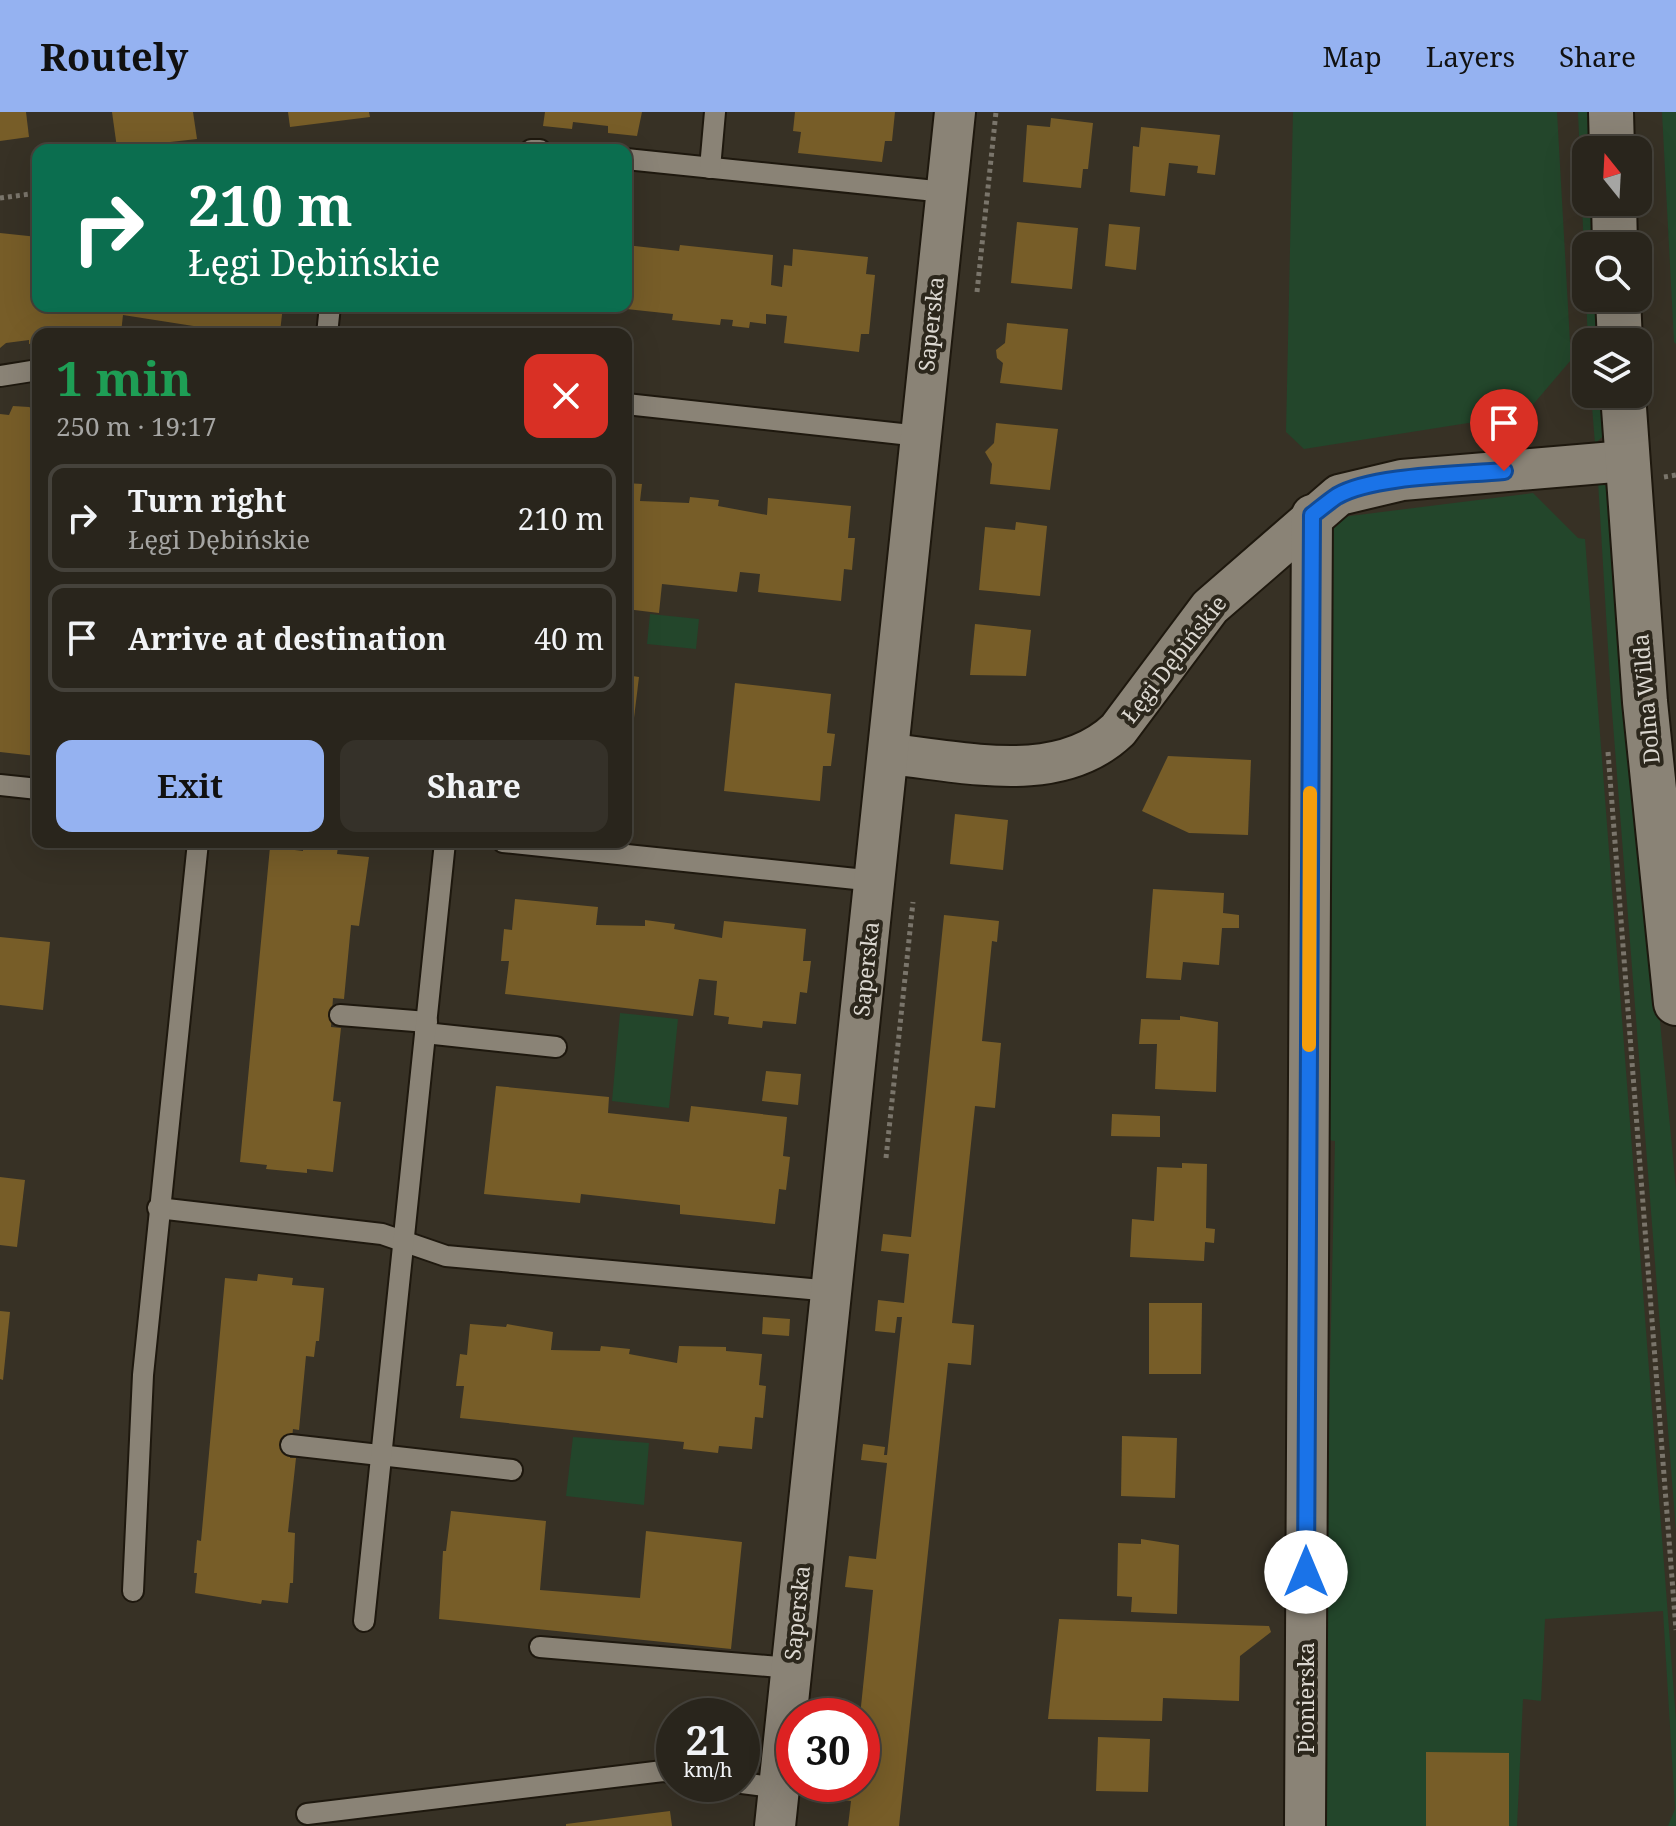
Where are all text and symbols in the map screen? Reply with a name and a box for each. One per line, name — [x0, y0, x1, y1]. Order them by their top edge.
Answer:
text: Routely — [40, 30, 188, 82]
text: Map — [1323, 37, 1382, 75]
text: Layers — [1426, 37, 1515, 75]
text: Share — [1559, 37, 1636, 75]
north arrow — [1572, 136, 1652, 216]
map controls — [1572, 136, 1652, 408]
text: 210 m — [188, 166, 353, 242]
icon: right — [56, 176, 160, 280]
button: search — [1572, 232, 1652, 312]
text: Łęgi Dębińskie — [188, 238, 440, 287]
street label: Saperska — [910, 275, 950, 373]
button: layers — [1572, 328, 1652, 408]
text: 1 min — [56, 345, 192, 410]
button: close — [524, 354, 608, 438]
pin — [1470, 389, 1538, 471]
icon: arrive — [1482, 401, 1526, 445]
text: 250 m · 19:17 — [56, 408, 217, 444]
text: Turn right — [128, 480, 286, 521]
icon: right — [60, 496, 104, 540]
text: 210 m — [518, 498, 604, 539]
text: Łęgi Dębińskie — [128, 521, 310, 557]
street label: Łęgi Dębińskie — [1114, 588, 1232, 728]
icon: arrive — [60, 616, 104, 660]
text: Arrive at destination — [128, 618, 447, 659]
text: 40 m — [534, 618, 604, 659]
street label: Dolna Wilda — [1624, 633, 1666, 765]
button: Exit — [56, 740, 324, 832]
button: Share — [340, 740, 608, 832]
street label: Saperska — [845, 920, 885, 1018]
position arrow — [1264, 1530, 1348, 1614]
street label: Saperska — [776, 1564, 816, 1662]
street label: Pionierska — [1290, 1642, 1320, 1754]
speed limit sign: 30 — [776, 1698, 880, 1802]
text: 21 — [685, 1712, 731, 1767]
text: km/h — [683, 1756, 733, 1783]

